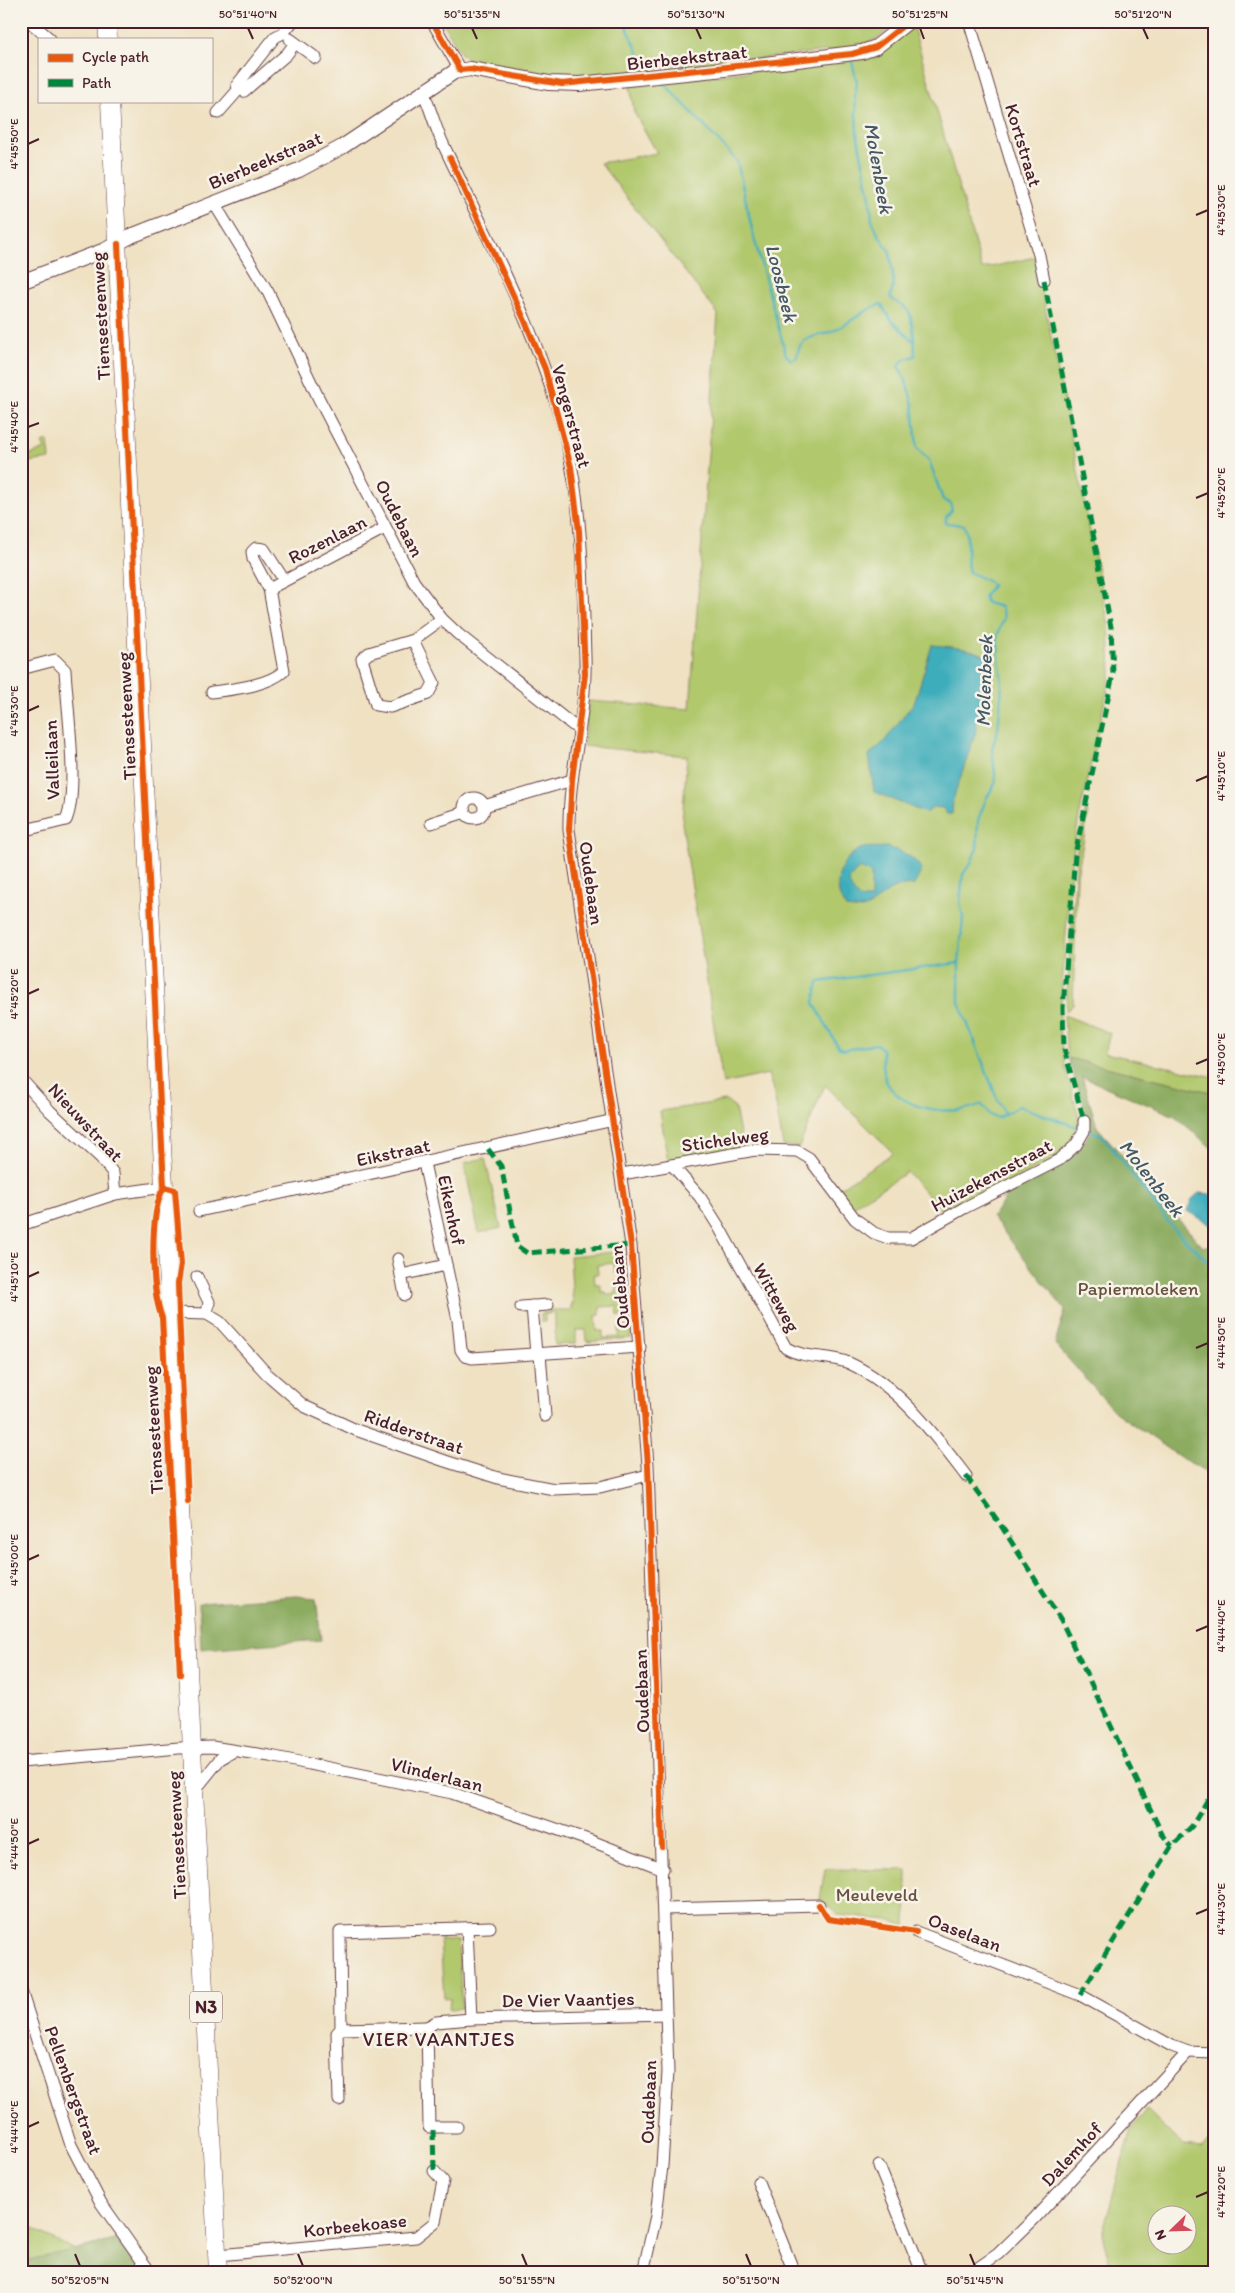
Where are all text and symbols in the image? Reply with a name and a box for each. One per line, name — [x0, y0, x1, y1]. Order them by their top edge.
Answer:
text: 50°51'40"N — [219, 7, 277, 21]
text: 50°51'35"N — [444, 7, 500, 21]
text: 50°51'30"N — [667, 7, 725, 21]
text: 50°51'25"N — [892, 7, 948, 21]
text: 50°51'20"N — [1114, 7, 1172, 21]
legend — [38, 38, 212, 102]
street label: Bierbeekstraat — [626, 40, 748, 75]
text: Cycle path — [82, 48, 149, 66]
text: Path — [82, 74, 111, 92]
street label: Kortstraat — [1000, 101, 1047, 189]
text: 4°45'50"E — [7, 118, 21, 170]
water label: Molenbeek — [859, 121, 899, 217]
street label: Bierbeekstraat — [205, 126, 325, 195]
text: 4°45'30"E — [1214, 184, 1228, 236]
water label: Loosbeek — [761, 242, 804, 326]
street label: Tiensesteenweg — [86, 251, 115, 381]
street label: Vengerstraat — [547, 362, 596, 470]
text: 4°45'40"E — [7, 401, 21, 453]
text: 4°45'20"E — [1214, 467, 1228, 519]
street label: Oudebaan — [370, 475, 429, 561]
street label: Rozenlaan — [284, 510, 370, 569]
water label: Molenbeek — [970, 633, 998, 727]
street label: Tiensesteenweg — [112, 651, 141, 781]
text: 4°45'30"E — [7, 685, 21, 737]
street label: Valleilaan — [39, 719, 64, 801]
text: 4°45'10"E — [1214, 750, 1228, 801]
street label: Oudebaan — [574, 840, 609, 927]
text: 4°45'20"E — [7, 968, 21, 1020]
text: 4°45'00"E — [1214, 1032, 1228, 1085]
street label: Nieuwstraat — [43, 1078, 128, 1167]
street label: Stichelweg — [680, 1122, 770, 1157]
street label: Eikstraat — [354, 1133, 432, 1171]
street label: Huizekensstraat — [927, 1134, 1056, 1217]
water label: Molenbeek — [1114, 1134, 1191, 1223]
street label: Eikenhof — [433, 1173, 470, 1248]
street label: Oudebaan — [604, 1244, 635, 1330]
text: 4°45'10"E — [7, 1251, 21, 1302]
street label: Witteweg — [748, 1259, 805, 1336]
park label: Papiermoleken — [1077, 1277, 1199, 1300]
text: 4°44'50"E — [1214, 1317, 1228, 1369]
street label: Tiensesteenweg — [139, 1365, 168, 1495]
street label: Ridderstraat — [361, 1404, 467, 1459]
text: 4°45'00"E — [7, 1533, 21, 1586]
text: 4°44'40"E — [1214, 1599, 1228, 1653]
street label: Oudebaan — [629, 1648, 654, 1733]
street label: Vlinderlaan — [388, 1752, 486, 1797]
street label: Tiensesteenweg — [162, 1770, 191, 1900]
text: 4°44'50"E — [7, 1818, 21, 1870]
text: 4°44'30"E — [1214, 1882, 1228, 1935]
park label: Meuleveld — [836, 1883, 919, 1906]
street label: Oaselaan — [925, 1908, 1005, 1957]
street label: De Vier Vaantjes — [501, 1987, 635, 2012]
road number: N3 — [190, 1991, 222, 2022]
street label: Pellenbergstraat — [40, 2023, 107, 2158]
district label: VIER VAANTJES — [363, 2027, 515, 2051]
street label: Oudebaan — [636, 2059, 661, 2145]
text: 4°44'40"E — [7, 2100, 21, 2154]
street label: Dalemhof — [1036, 2117, 1107, 2191]
text: 4°44'20"E — [1214, 2166, 1228, 2218]
north arrow — [1148, 2206, 1198, 2256]
street label: Korbeekoase — [302, 2209, 408, 2242]
text: N — [1151, 2227, 1170, 2243]
text: 50°52'05"N — [51, 2273, 109, 2287]
text: 50°52'00"N — [273, 2273, 333, 2287]
text: 50°51'55"N — [499, 2273, 555, 2287]
text: 50°51'50"N — [722, 2273, 780, 2287]
text: 50°51'45"N — [946, 2273, 1004, 2287]

